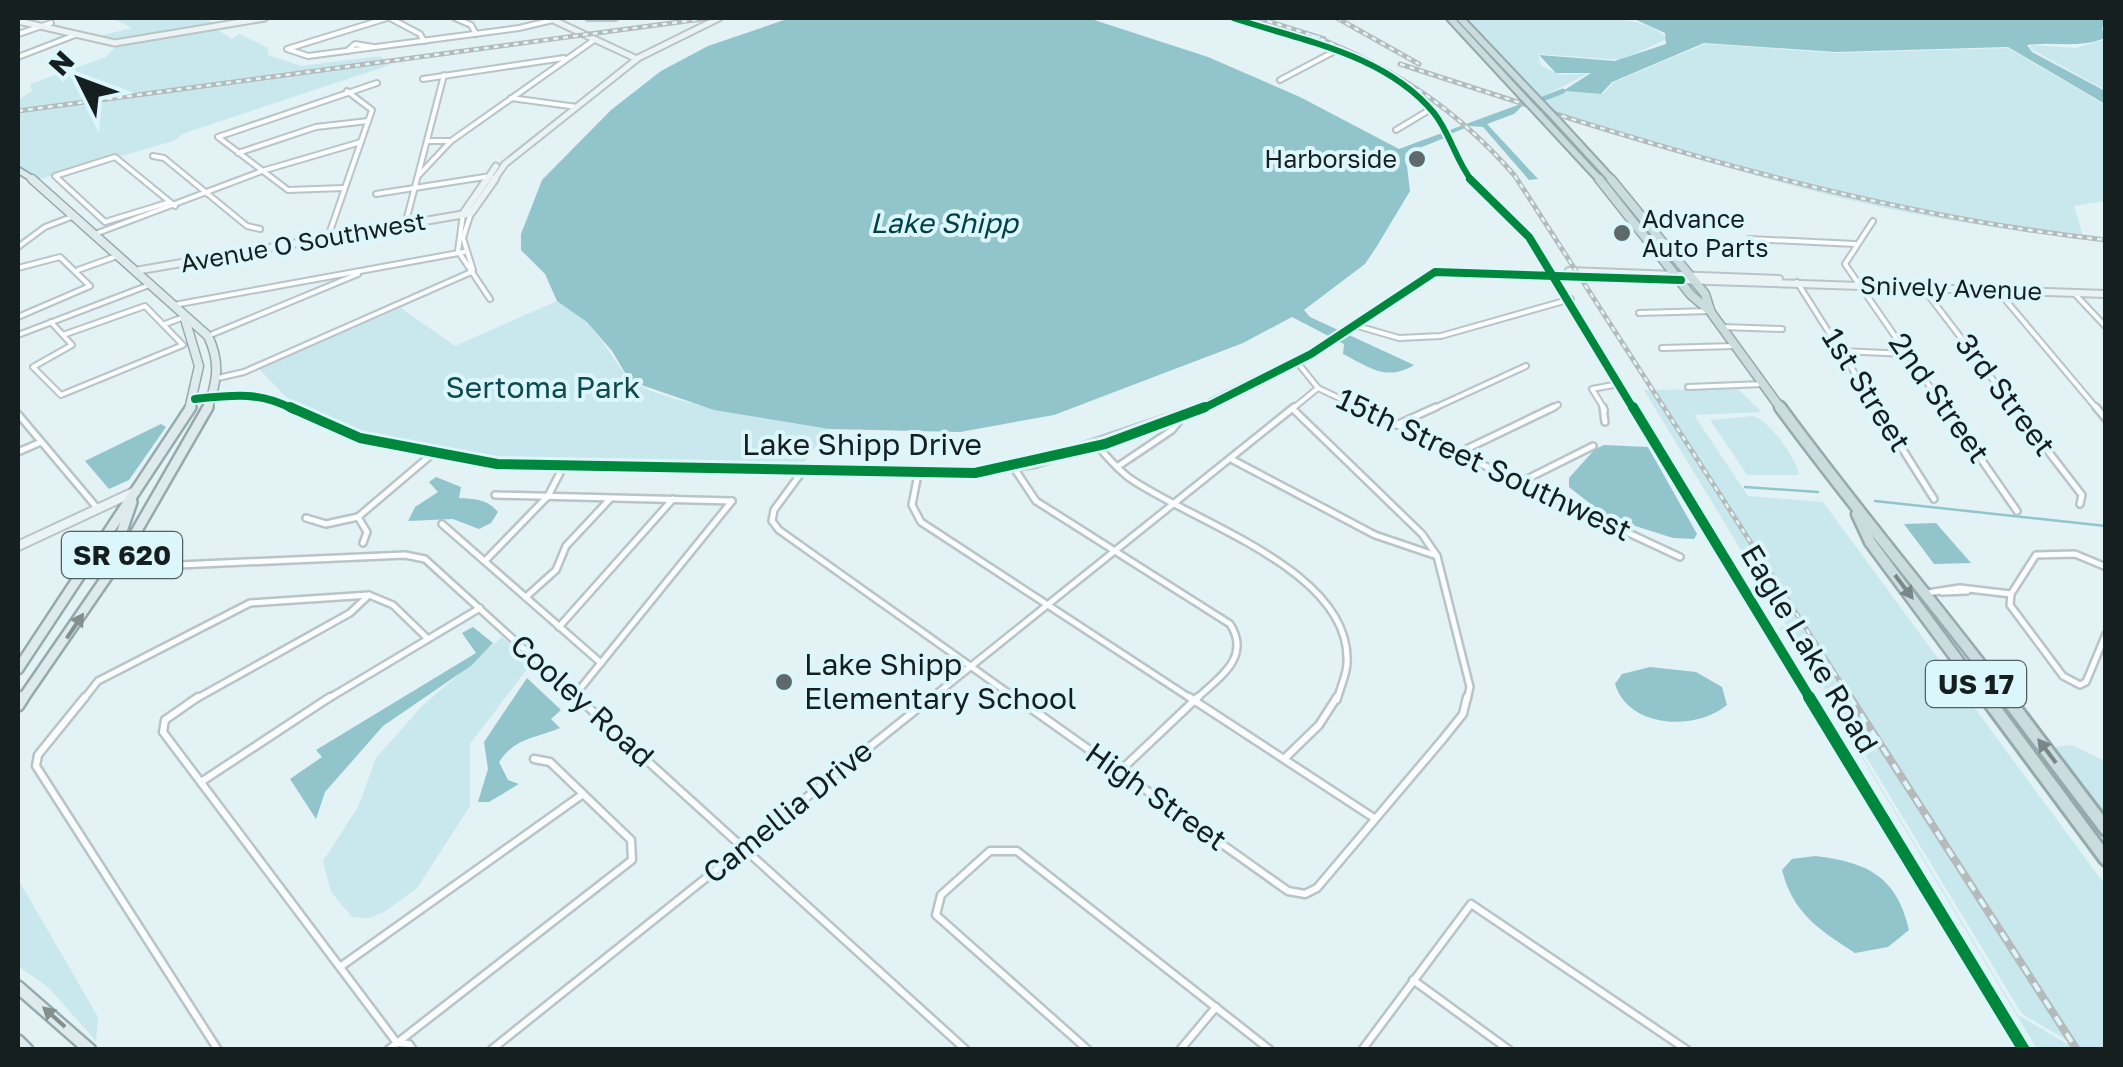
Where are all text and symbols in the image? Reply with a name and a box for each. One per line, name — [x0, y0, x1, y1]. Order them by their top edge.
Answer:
north arrow — [30, 30, 130, 130]
text: N — [42, 44, 80, 82]
place label: Harborside — [1264, 143, 1397, 174]
marker: Harborside — [1406, 148, 1428, 170]
place label: Advance Auto Parts — [1642, 203, 1768, 263]
street label: Avenue O Southwest — [178, 205, 428, 278]
water label: Lake Shipp — [870, 206, 1020, 239]
marker: Advance Auto Parts — [1611, 222, 1633, 244]
street label: Snively Avenue — [1859, 269, 2043, 306]
street label: 1st Street — [1815, 321, 1919, 458]
street label: 2nd Street — [1882, 325, 1998, 469]
street label: 3rd Street — [1948, 326, 2063, 463]
park label: Sertoma Park — [446, 369, 640, 405]
street label: 15th Street Southwest — [1331, 380, 1637, 548]
street label: Lake Shipp Drive — [742, 426, 982, 462]
road number: SR 620 — [62, 532, 182, 578]
street label: Eagle Lake Road — [1733, 538, 1886, 759]
one-way arrow — [1893, 574, 1913, 600]
one-way arrow — [65, 613, 84, 640]
street label: Cooley Road — [504, 627, 662, 774]
place label: Lake Shipp Elementary School — [804, 646, 1077, 716]
road number: US 17 — [1926, 661, 2026, 707]
marker: Lake Shipp Elementary School — [773, 671, 795, 693]
street label: Camellia Drive — [695, 732, 879, 890]
street label: High Street — [1079, 734, 1234, 858]
one-way arrow — [2037, 738, 2057, 764]
one-way arrow — [42, 1007, 67, 1029]

